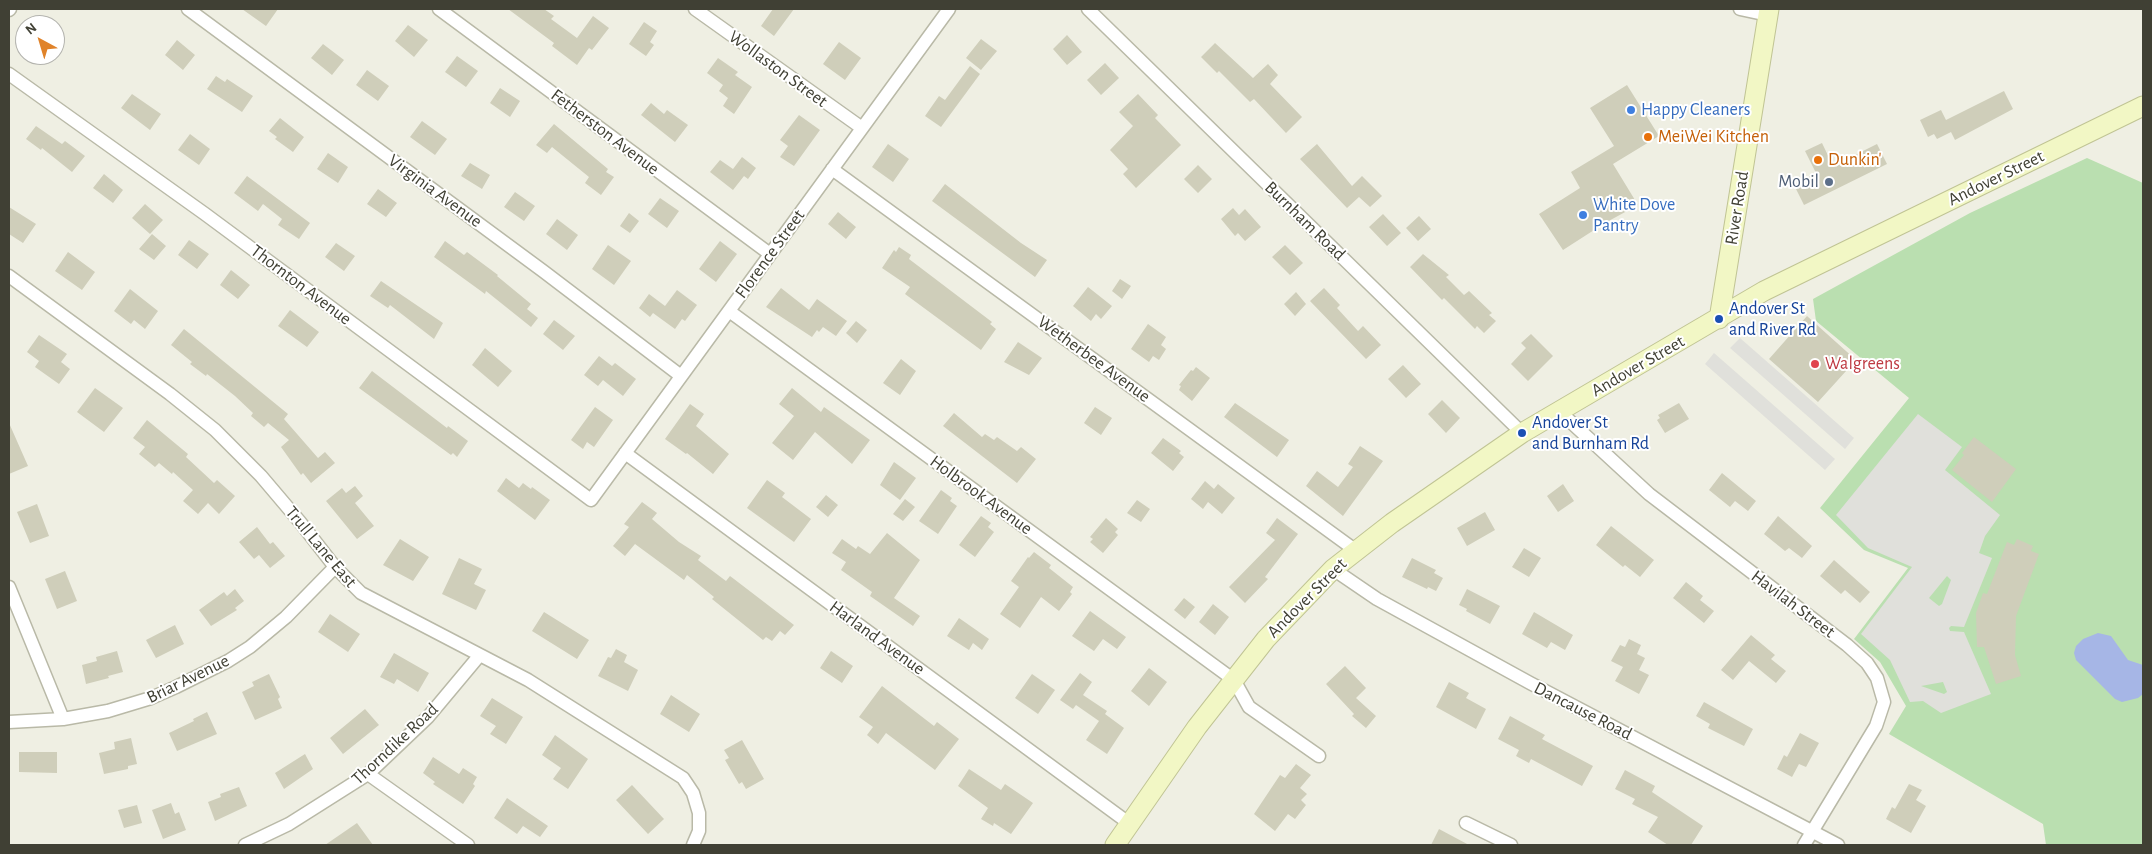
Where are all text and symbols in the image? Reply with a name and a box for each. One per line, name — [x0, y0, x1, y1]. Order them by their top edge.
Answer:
north arrow — [15, 15, 65, 65]
text: N — [23, 21, 39, 38]
street label: Wollaston Street — [724, 26, 832, 112]
street label: Fetherston Avenue — [547, 84, 663, 180]
place label: Happy Cleaners — [1641, 99, 1750, 121]
marker: Happy Cleaners — [1625, 104, 1637, 116]
place label: MeiWei Kitchen — [1658, 126, 1769, 148]
marker: MeiWei Kitchen — [1642, 131, 1654, 143]
street label: Andover Street — [1944, 145, 2048, 211]
place label: Dunkin' — [1828, 149, 1882, 171]
street label: Virginia Avenue — [384, 150, 486, 232]
marker: Dunkin' — [1812, 154, 1824, 166]
street label: River Road — [1720, 169, 1754, 247]
place label: Mobil — [1778, 171, 1819, 193]
marker: Mobil — [1823, 176, 1835, 188]
street label: Burnham Road — [1260, 177, 1350, 265]
place label: White Dove Pantry — [1593, 194, 1675, 236]
street label: Florence Street — [730, 205, 810, 303]
marker: White Dove Pantry — [1577, 209, 1589, 221]
street label: Thornton Avenue — [246, 240, 356, 330]
place label: Andover St and River Rd — [1729, 298, 1816, 340]
street label: Wetherbee Avenue — [1033, 311, 1155, 407]
marker: Andover St and River Rd — [1713, 313, 1725, 325]
street label: Andover Street — [1587, 331, 1689, 401]
place label: Walgreens — [1825, 353, 1900, 375]
marker: Walgreens — [1809, 358, 1821, 370]
place label: Andover St and Burnham Rd — [1532, 412, 1649, 454]
marker: Andover St and Burnham Rd — [1516, 427, 1528, 439]
street label: Holbrook Avenue — [926, 451, 1036, 539]
street label: Trull Lane East — [281, 502, 361, 592]
street label: Andover Street — [1263, 554, 1351, 642]
street label: Havilah Street — [1747, 565, 1839, 643]
street label: Harland Avenue — [825, 596, 929, 680]
street label: Briar Avenue — [143, 650, 233, 708]
street label: Dancause Road — [1530, 677, 1636, 745]
street label: Thorndike Road — [347, 698, 443, 790]

